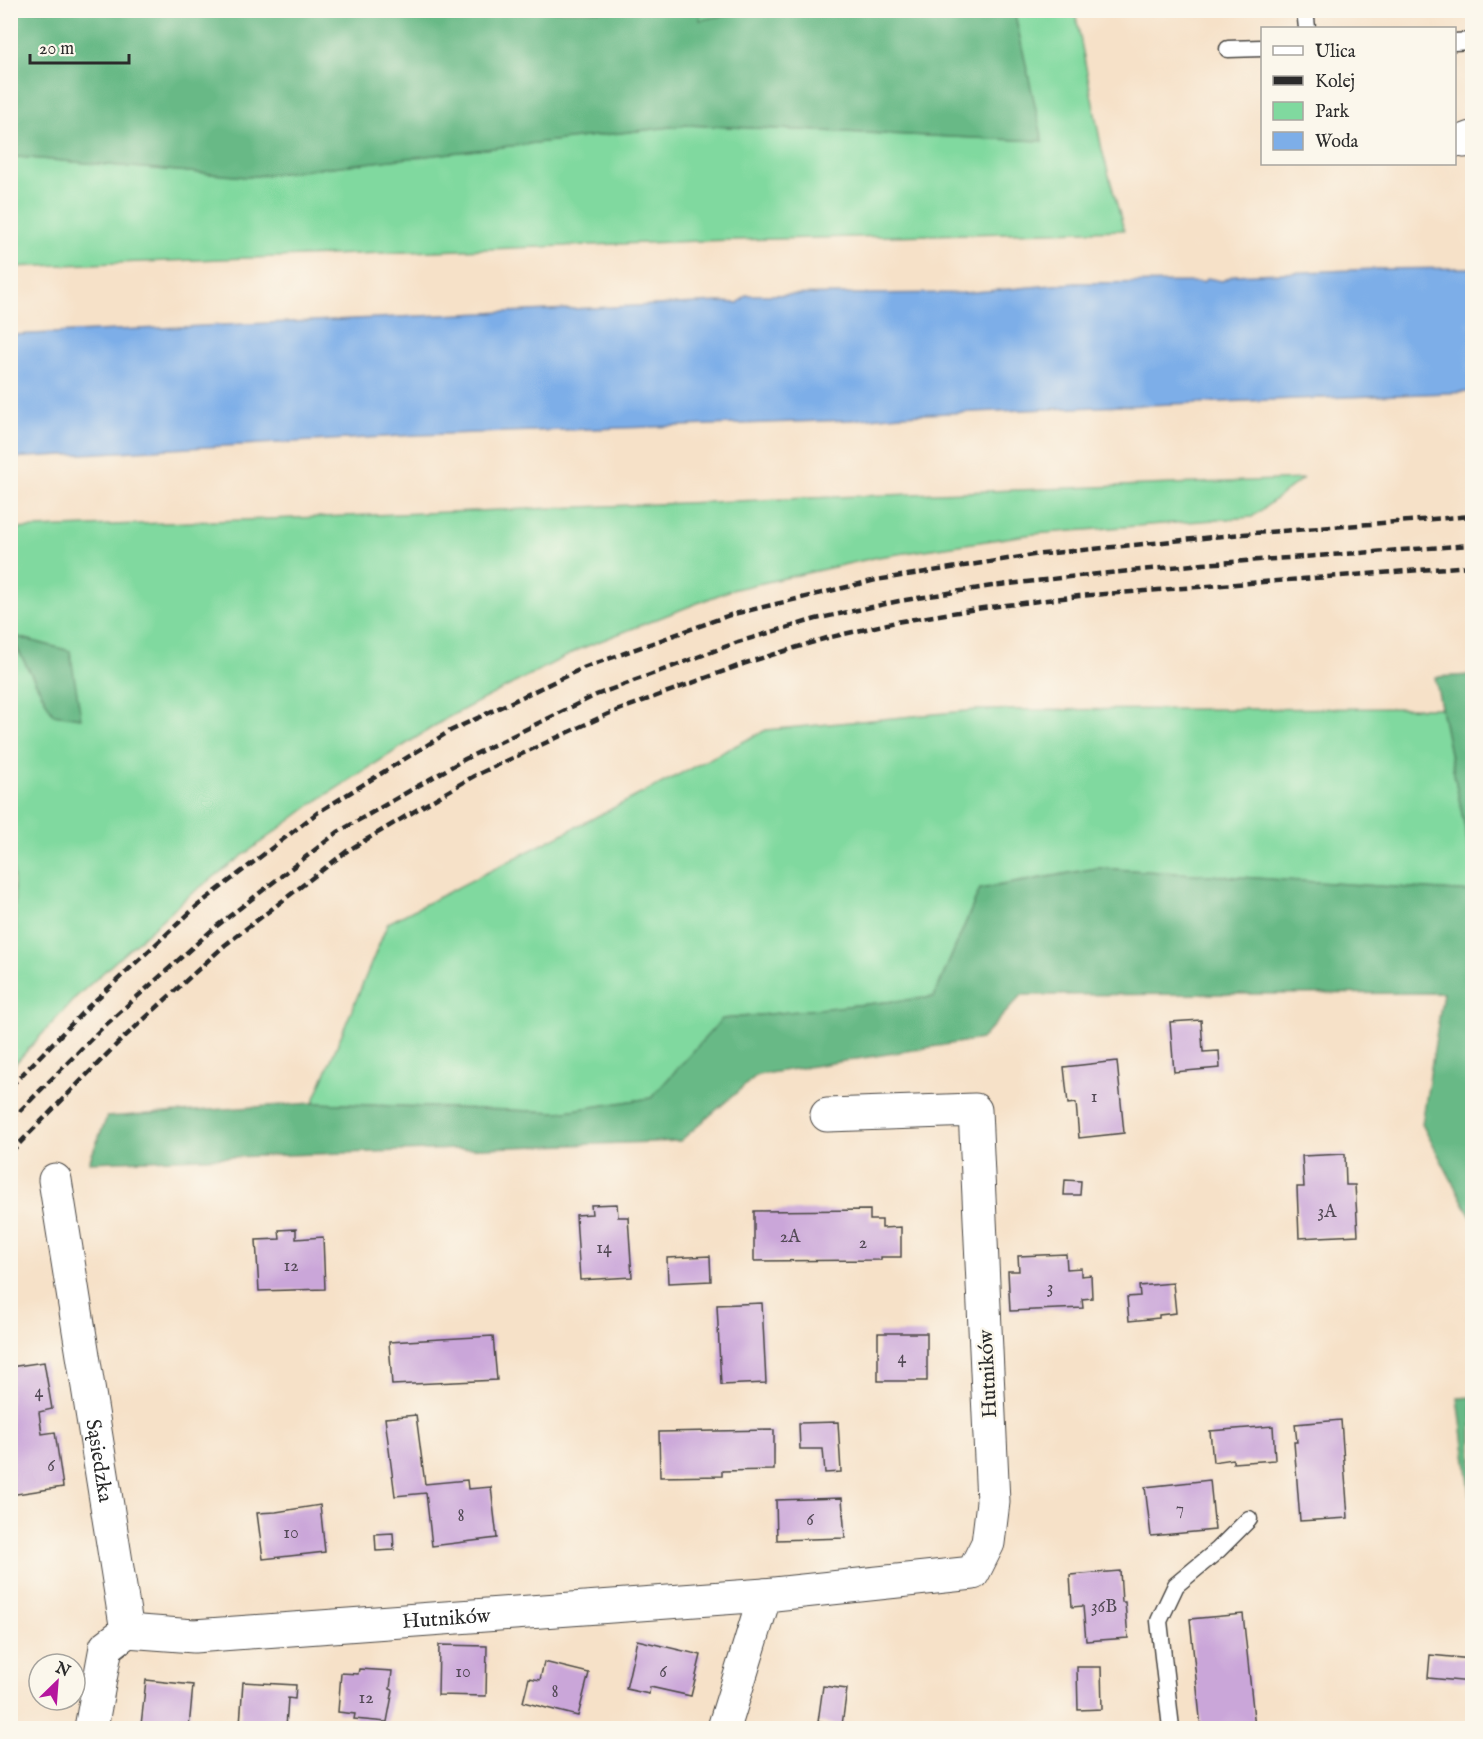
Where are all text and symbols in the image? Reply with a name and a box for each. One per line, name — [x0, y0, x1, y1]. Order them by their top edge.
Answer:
scale bar — [30, 27, 129, 65]
legend — [1261, 27, 1456, 165]
text: 20 m — [39, 38, 74, 61]
text: Ulica — [1315, 41, 1356, 64]
text: Kolej — [1315, 71, 1355, 94]
text: Park — [1315, 101, 1350, 124]
text: Woda — [1315, 131, 1359, 154]
house number: 1 — [1091, 1086, 1097, 1109]
house number: 3A — [1318, 1201, 1337, 1224]
house number: 2A — [780, 1226, 801, 1249]
house number: 2 — [859, 1232, 867, 1255]
house number: 14 — [596, 1237, 612, 1260]
house number: 12 — [283, 1255, 299, 1278]
house number: 3 — [1047, 1277, 1053, 1300]
street label: Hutników — [973, 1328, 1004, 1419]
house number: 4 — [898, 1347, 907, 1370]
house number: 4 — [35, 1381, 44, 1404]
street label: Sąsiedzka — [78, 1417, 118, 1505]
house number: 6 — [47, 1455, 55, 1478]
house number: 7 — [1176, 1498, 1184, 1521]
house number: 8 — [457, 1505, 465, 1528]
house number: 6 — [806, 1509, 814, 1532]
house number: 10 — [283, 1522, 299, 1545]
house number: 36B — [1091, 1596, 1117, 1619]
street label: Hutników — [401, 1603, 493, 1636]
north arrow — [27, 1652, 87, 1712]
text: N — [51, 1658, 73, 1682]
house number: 10 — [455, 1661, 471, 1684]
house number: 6 — [659, 1661, 667, 1684]
house number: 8 — [551, 1681, 559, 1704]
house number: 12 — [358, 1687, 374, 1710]

